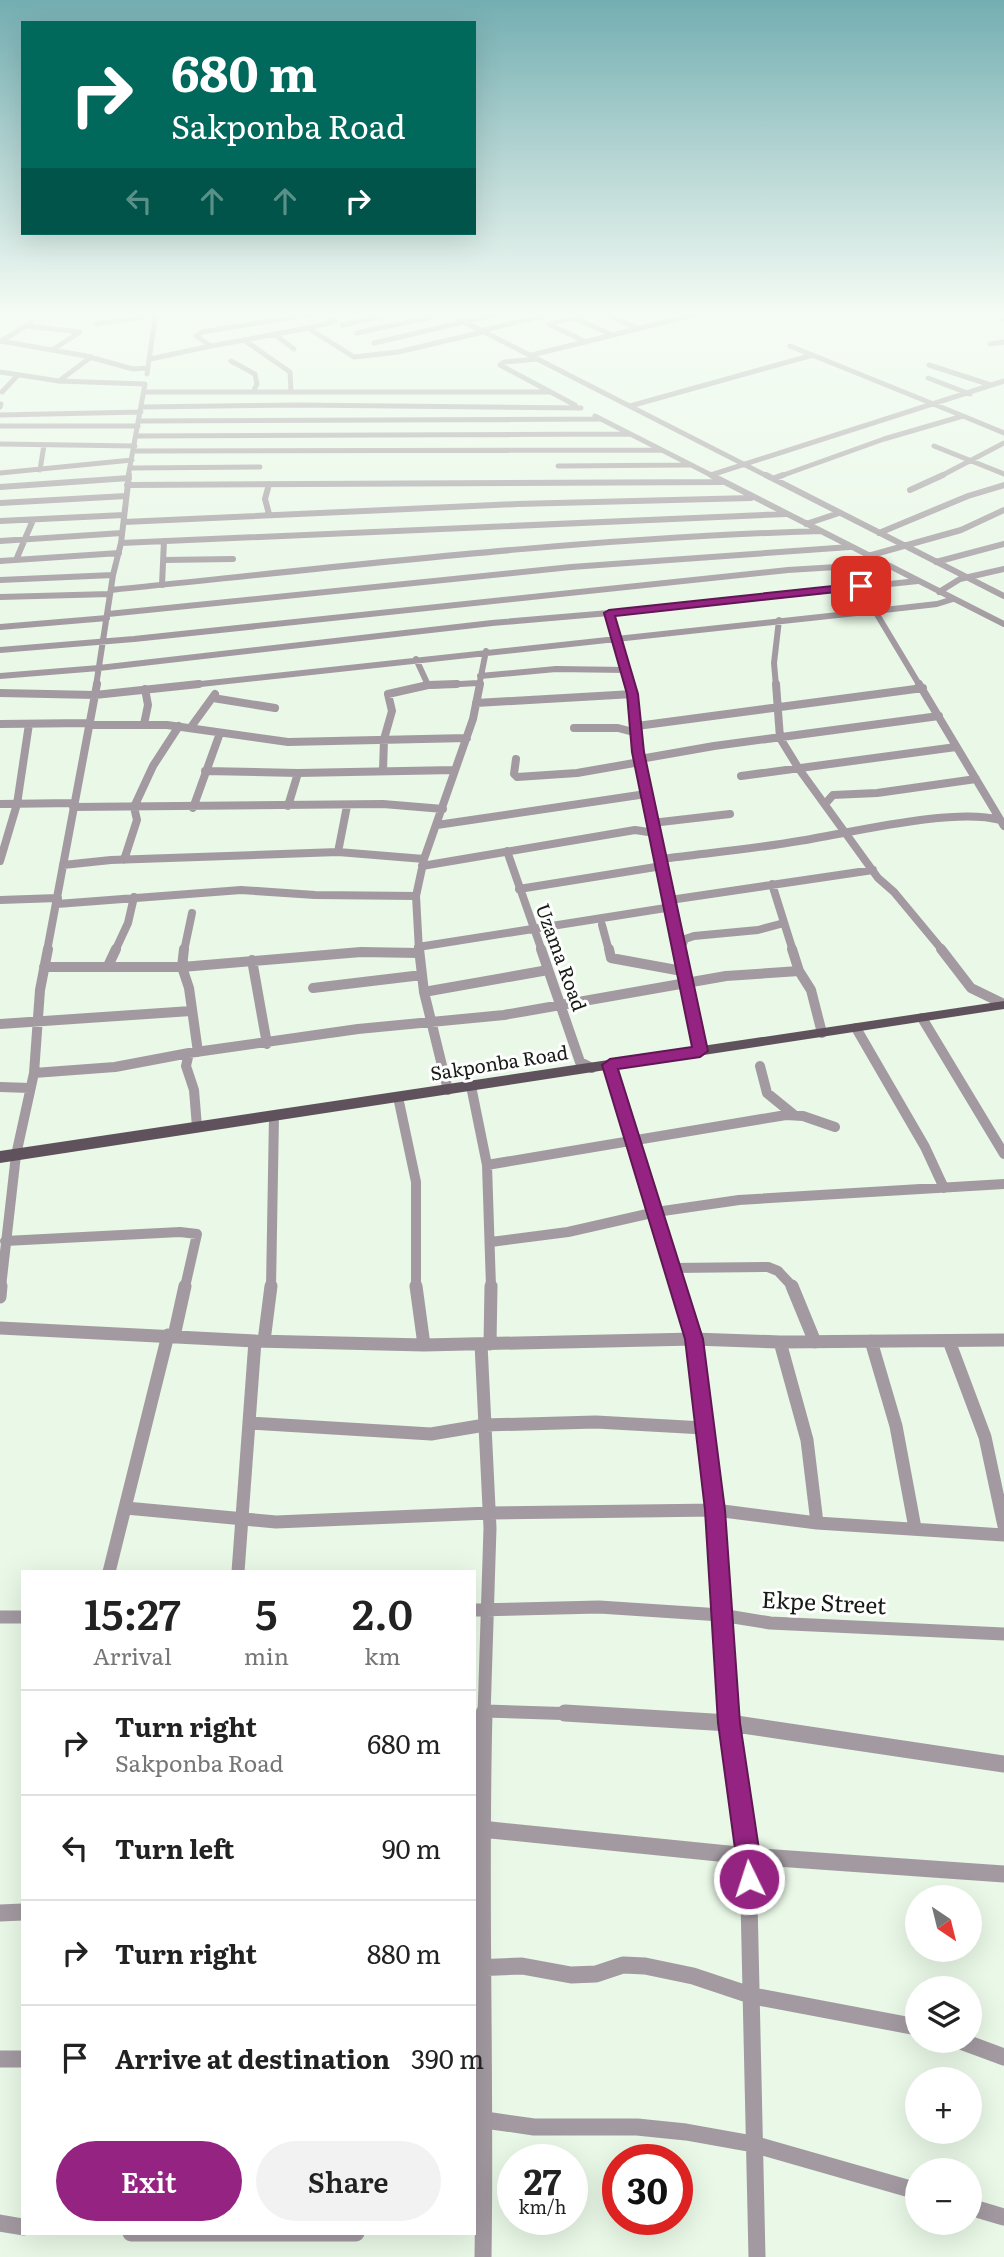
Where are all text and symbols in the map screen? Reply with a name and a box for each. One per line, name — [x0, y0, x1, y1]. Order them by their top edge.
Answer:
text: 680 m — [171, 34, 317, 107]
icon: right — [56, 49, 147, 140]
text: Sakponba Road — [171, 101, 406, 149]
icon: left — [120, 182, 158, 220]
icon: ahead — [193, 182, 231, 220]
icon: ahead — [266, 182, 304, 220]
icon: right — [339, 182, 377, 220]
pin — [831, 556, 891, 616]
icon: arrive — [842, 567, 880, 605]
street label: Uzama Road — [530, 899, 595, 1015]
street label: Sakponba Road — [428, 1037, 570, 1087]
text: 15:27 — [84, 1581, 181, 1643]
text: 5 — [255, 1581, 277, 1643]
text: 2.0 — [352, 1581, 413, 1643]
street label: Ekpe Street — [761, 1581, 888, 1621]
text: Arrival — [93, 1638, 172, 1672]
text: min — [244, 1638, 289, 1672]
text: km — [364, 1638, 401, 1672]
text: Turn right — [115, 1706, 257, 1745]
text: 680 m — [367, 1723, 441, 1762]
icon: right — [56, 1724, 94, 1762]
text: Sakponba Road — [115, 1745, 284, 1779]
text: Turn left — [115, 1828, 234, 1867]
text: 90 m — [382, 1828, 441, 1867]
icon: left — [56, 1829, 94, 1867]
position arrow — [712, 1842, 786, 1916]
north arrow — [905, 1885, 982, 1962]
map controls — [905, 1885, 982, 2235]
text: Turn right — [115, 1933, 257, 1972]
text: 880 m — [367, 1933, 441, 1972]
icon: right — [56, 1934, 94, 1972]
button: layers — [905, 1976, 982, 2053]
text: Arrive at destination — [115, 2038, 390, 2077]
text: 390 m — [411, 2038, 484, 2077]
icon: arrive — [56, 2039, 94, 2077]
button: + — [905, 2067, 982, 2144]
button: Exit — [56, 2141, 242, 2221]
button: Share — [256, 2141, 441, 2221]
speed limit sign: 30 — [602, 2144, 693, 2235]
text: 27 — [524, 2154, 561, 2206]
button: − — [905, 2158, 982, 2235]
text: km/h — [519, 2193, 566, 2220]

